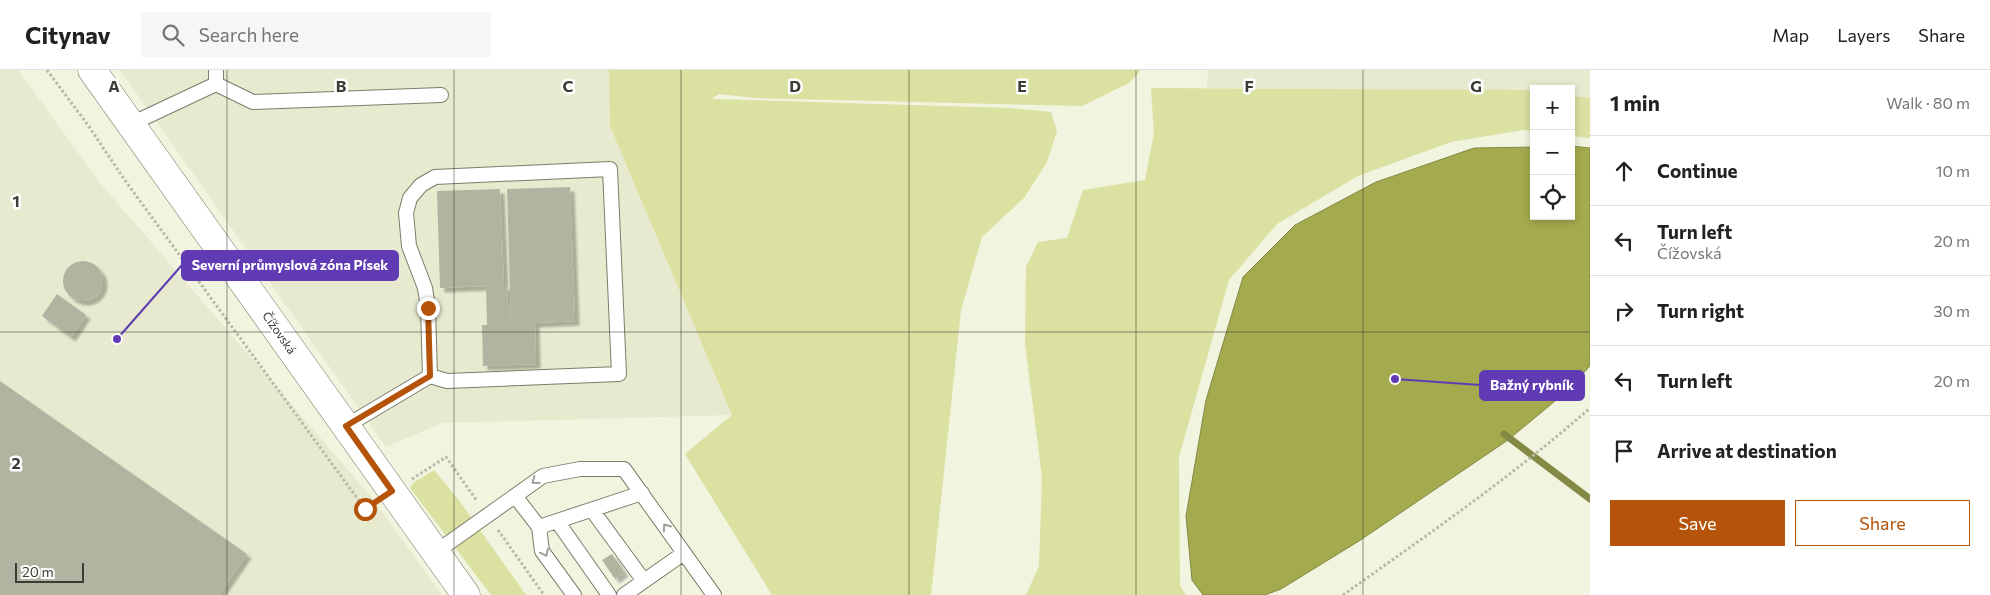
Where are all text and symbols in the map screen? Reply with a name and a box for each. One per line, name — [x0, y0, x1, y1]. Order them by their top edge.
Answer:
search box — [141, 12, 491, 57]
text: Citynav — [25, 20, 111, 49]
icon: search — [159, 21, 187, 49]
text: Search here — [199, 23, 299, 46]
text: Map — [1772, 24, 1809, 46]
text: Layers — [1837, 24, 1890, 46]
text: Share — [1918, 24, 1965, 46]
text: A — [108, 76, 120, 95]
text: B — [336, 76, 347, 95]
text: C — [563, 76, 574, 95]
text: D — [789, 76, 801, 95]
text: E — [1017, 76, 1027, 95]
text: F — [1244, 76, 1254, 95]
text: G — [1470, 76, 1482, 95]
map controls — [1530, 85, 1575, 220]
button: + — [1530, 85, 1575, 130]
text: 1 min — [1610, 90, 1660, 115]
text: Walk · 80 m — [1886, 93, 1970, 112]
button: − — [1530, 130, 1575, 175]
icon: ahead — [1610, 157, 1638, 185]
text: Continue — [1657, 159, 1737, 182]
text: 10 m — [1936, 161, 1970, 180]
button: locate — [1530, 175, 1575, 220]
text: 1 — [12, 191, 20, 210]
text: Turn left — [1657, 220, 1732, 243]
icon: left — [1610, 227, 1638, 255]
text: 20 m — [1934, 231, 1970, 250]
text: Čížovská — [1657, 243, 1722, 262]
callout: Severní průmyslová zóna Písek — [182, 251, 398, 280]
text: Severní průmyslová zóna Písek — [192, 256, 388, 273]
route end — [417, 297, 440, 320]
icon: right — [1610, 297, 1638, 325]
text: Turn right — [1657, 299, 1744, 322]
text: 30 m — [1933, 301, 1970, 320]
street label: Čížovská — [260, 309, 299, 356]
icon: left — [1610, 367, 1638, 395]
text: Turn left — [1657, 369, 1732, 392]
callout: Bažný rybník — [1480, 371, 1584, 400]
text: 20 m — [1934, 371, 1970, 390]
text: Bažný rybník — [1490, 376, 1574, 393]
icon: arrive — [1610, 437, 1638, 465]
text: Arrive at destination — [1657, 439, 1837, 462]
text: 2 — [11, 453, 21, 472]
one-way arrow — [531, 475, 541, 484]
route start — [354, 498, 377, 521]
button: Save — [1610, 500, 1785, 546]
button: Share — [1795, 500, 1970, 546]
one-way arrow — [663, 523, 672, 533]
one-way arrow — [539, 547, 549, 556]
scale bar — [15, 560, 84, 583]
text: 20 m — [22, 563, 54, 580]

